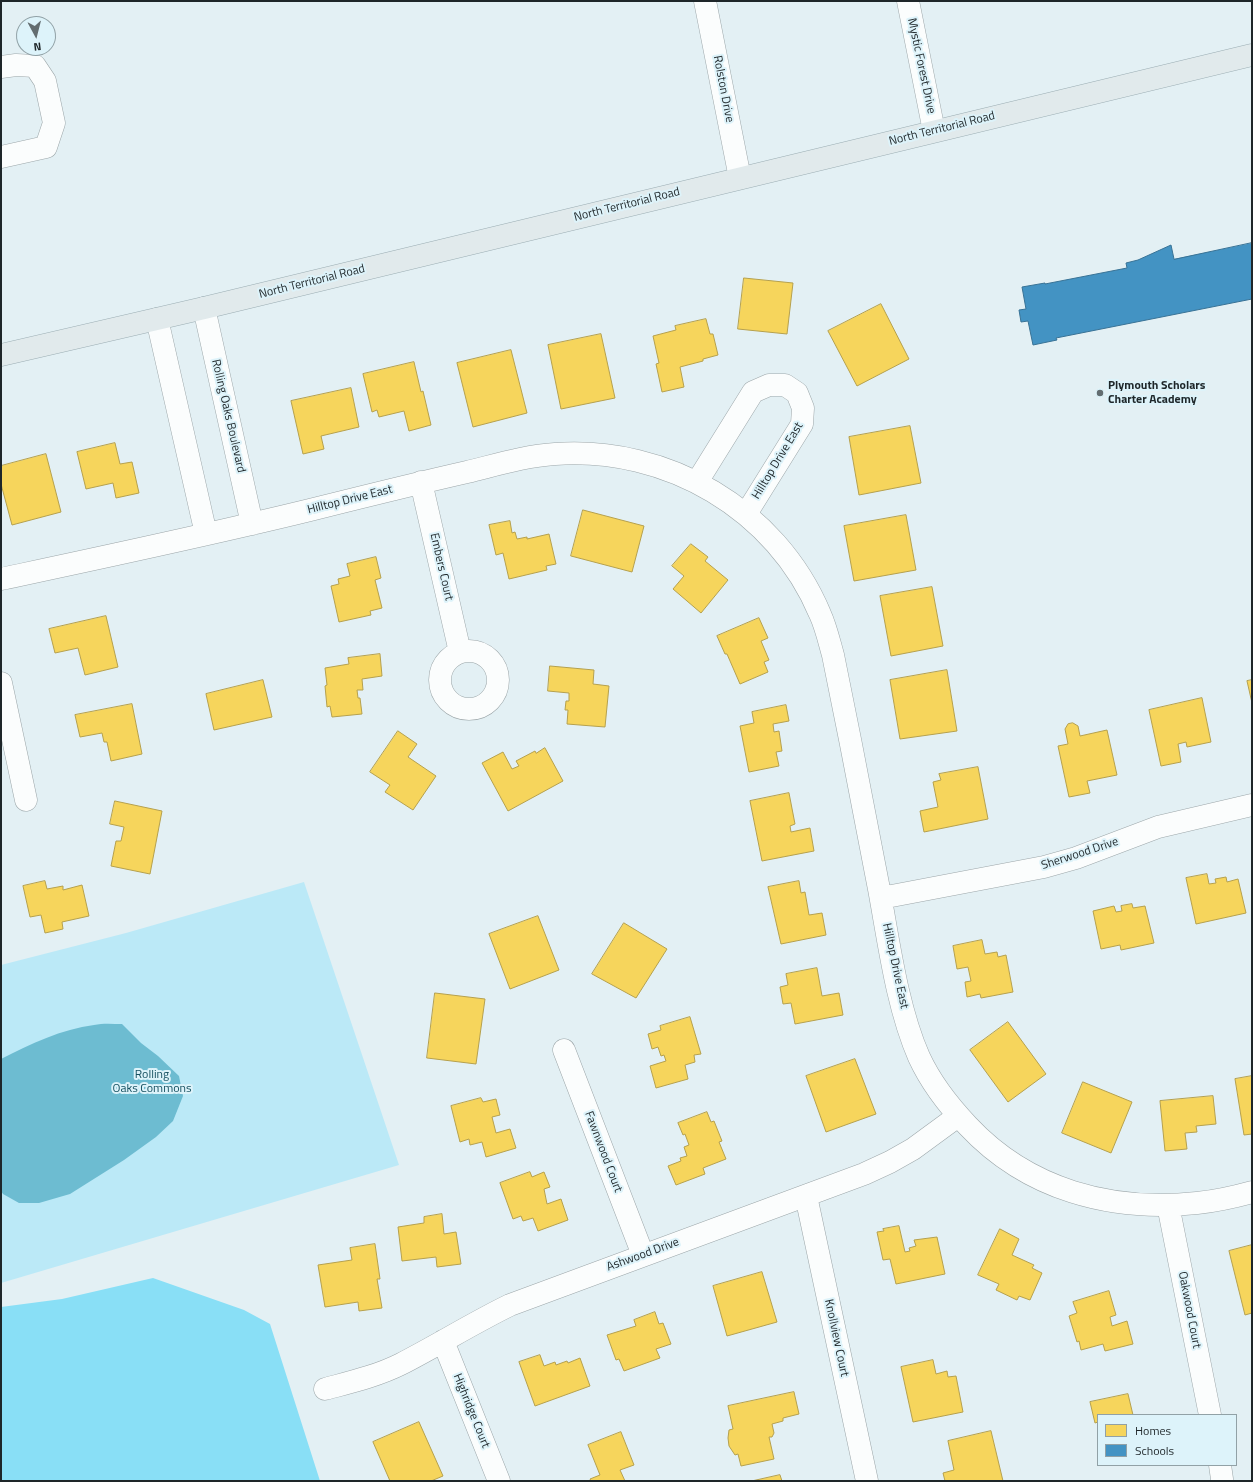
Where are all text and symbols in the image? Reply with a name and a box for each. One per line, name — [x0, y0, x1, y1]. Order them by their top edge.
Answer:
north arrow — [16, 16, 56, 56]
street label: Mystic Forest Drive — [904, 17, 938, 115]
text: N — [33, 39, 42, 55]
street label: Rolston Drive — [709, 54, 737, 124]
street label: North Territorial Road — [887, 109, 997, 149]
street label: North Territorial Road — [572, 185, 682, 225]
street label: North Territorial Road — [257, 262, 367, 302]
street label: Rolling Oaks Boulevard — [208, 358, 248, 474]
place label: Plymouth Scholars Charter Academy — [1108, 379, 1205, 407]
marker: Plymouth Scholars Charter Academy — [1095, 388, 1105, 398]
street label: Hilltop Drive East — [749, 420, 807, 502]
street label: Hilltop Drive East — [306, 482, 394, 518]
street label: Embers Court — [426, 532, 456, 602]
street label: Sherwood Drive — [1040, 835, 1120, 873]
street label: Hilltop Drive East — [879, 922, 911, 1010]
park label: Rolling Oaks Commons — [112, 1068, 192, 1096]
street label: Fawnwood Court — [581, 1109, 625, 1195]
street label: Ashwood Drive — [605, 1235, 681, 1275]
street label: Oakwood Court — [1174, 1270, 1204, 1350]
street label: Knollview Court — [821, 1298, 851, 1378]
street label: Highridge Court — [450, 1372, 492, 1450]
legend — [1097, 1414, 1237, 1466]
text: Homes — [1135, 1421, 1171, 1440]
text: Schools — [1135, 1441, 1174, 1460]

